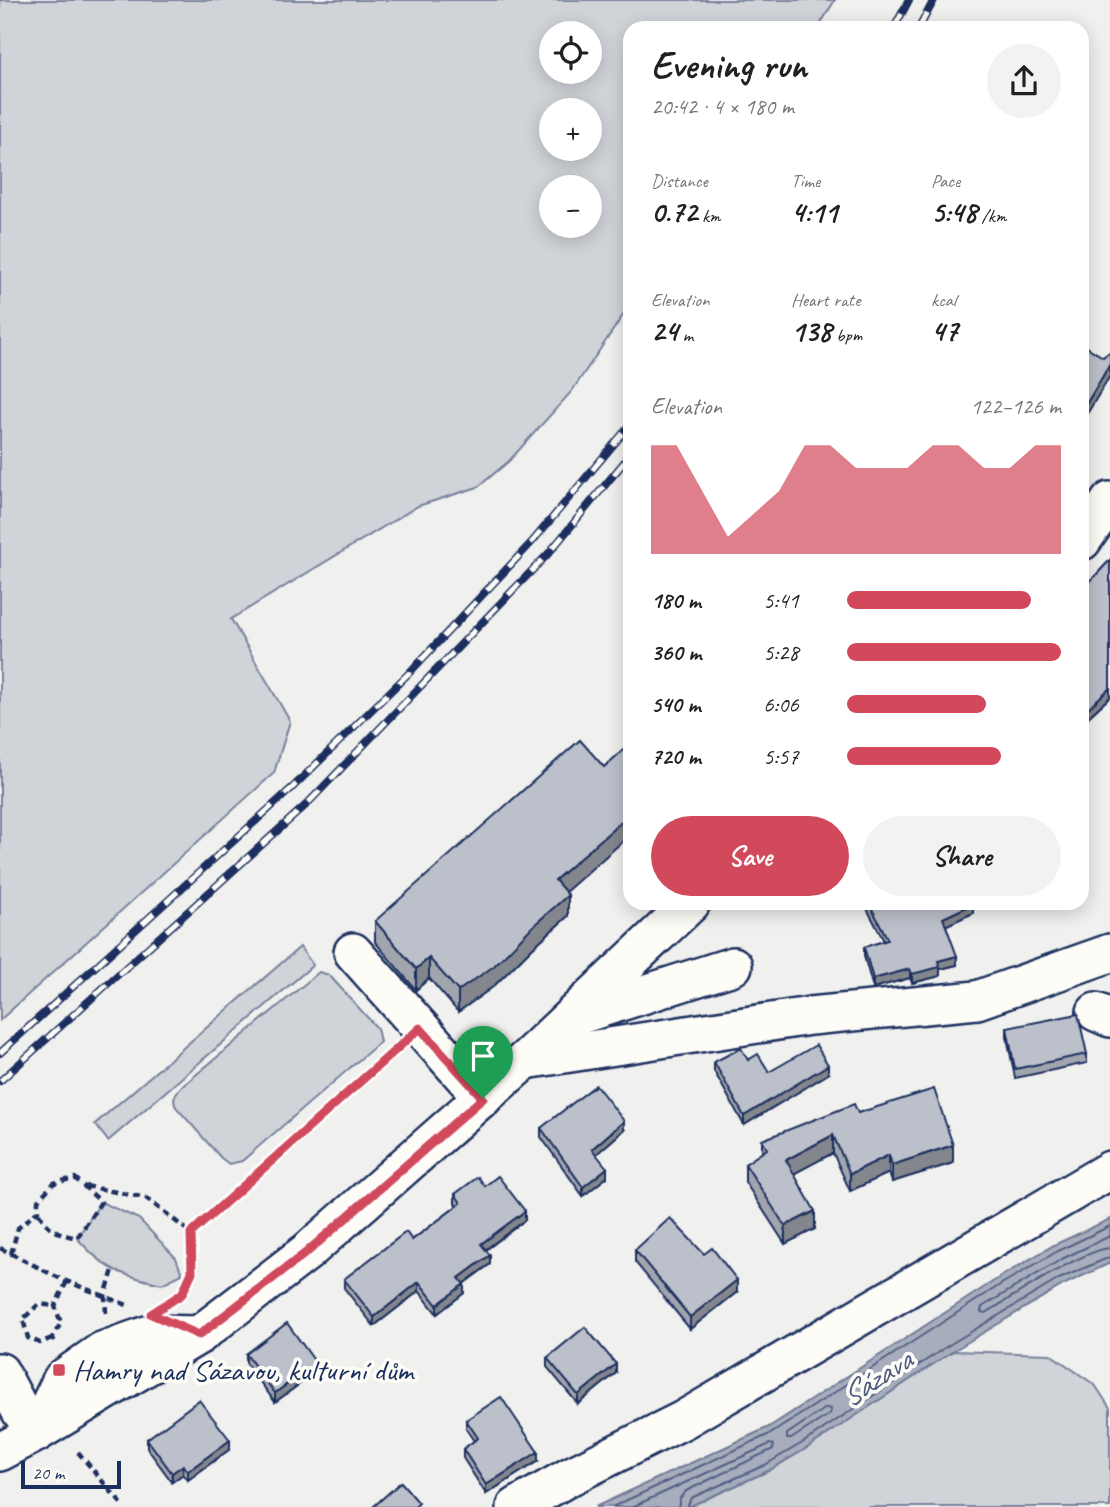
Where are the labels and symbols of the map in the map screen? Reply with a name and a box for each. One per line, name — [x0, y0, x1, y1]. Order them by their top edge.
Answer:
pin — [453, 1026, 513, 1098]
water label: Sázava — [833, 1338, 922, 1416]
place label: Hamry nad Sázavou, kulturní dům — [73, 1351, 415, 1389]
marker: Hamry nad Sázavou, kulturní dům — [51, 1362, 67, 1378]
scale bar — [21, 1458, 121, 1490]

